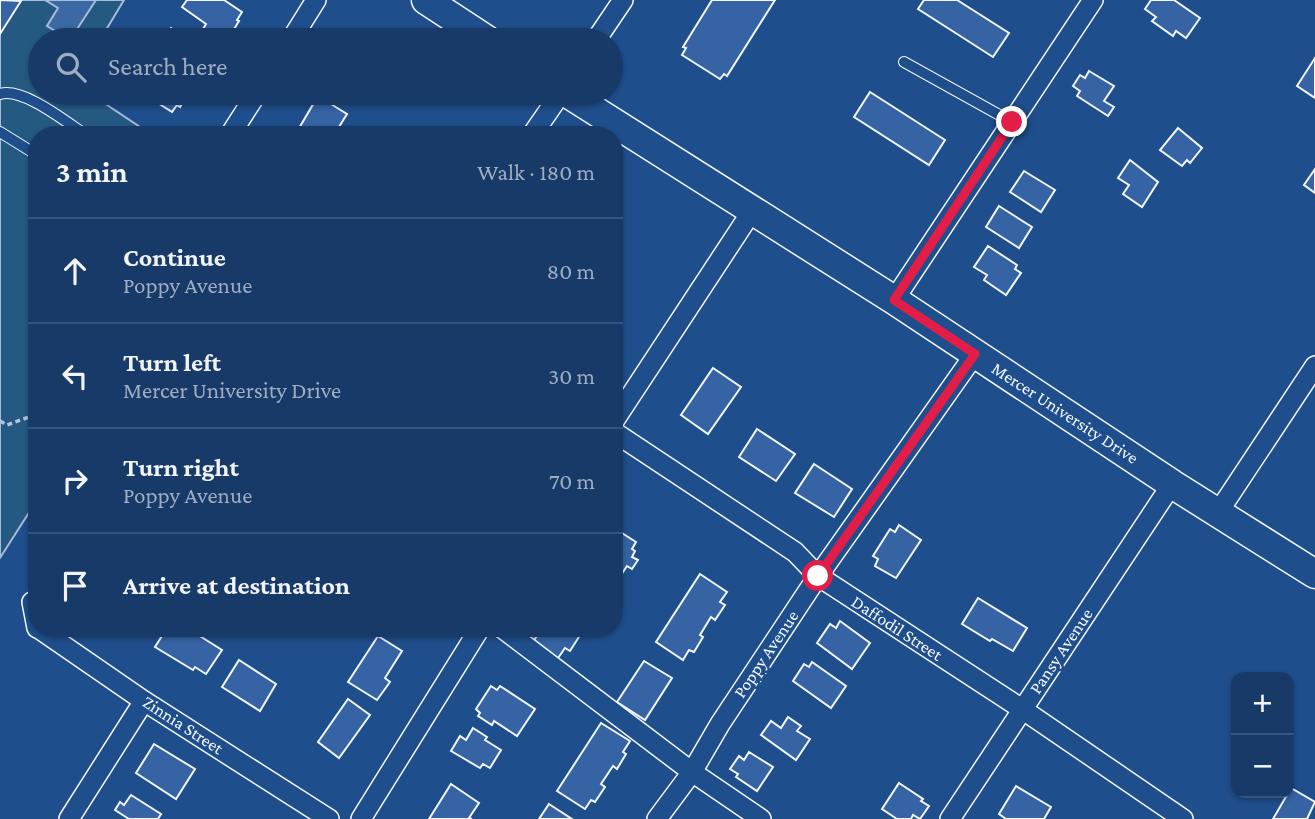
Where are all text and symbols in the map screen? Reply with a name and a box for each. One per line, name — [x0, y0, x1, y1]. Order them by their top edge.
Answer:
search box — [28, 28, 623, 105]
icon: search — [52, 48, 90, 86]
text: Search here — [108, 52, 227, 81]
route end — [996, 106, 1027, 137]
text: 3 min — [56, 155, 128, 188]
text: Walk · 180 m — [477, 159, 595, 185]
text: Continue — [123, 243, 226, 272]
icon: ahead — [56, 252, 94, 290]
text: 80 m — [547, 258, 595, 284]
text: Poppy Avenue — [123, 272, 252, 298]
text: Turn left — [123, 348, 221, 377]
icon: left — [56, 357, 94, 395]
street label: Mercer University Drive — [988, 358, 1142, 468]
text: 30 m — [548, 363, 595, 389]
text: Mercer University Drive — [123, 377, 341, 403]
text: Turn right — [123, 453, 239, 482]
icon: right — [56, 462, 94, 500]
text: 70 m — [549, 468, 595, 494]
text: Poppy Avenue — [123, 482, 252, 508]
route start — [802, 560, 833, 591]
icon: arrive — [56, 567, 94, 605]
text: Arrive at destination — [123, 571, 350, 600]
street label: Daffodil Street — [848, 591, 947, 665]
street label: Pansy Avenue — [1025, 605, 1097, 697]
street label: Poppy Avenue — [729, 606, 803, 702]
map controls — [1231, 672, 1294, 798]
button: + — [1231, 672, 1294, 735]
street label: Zinnia Street — [139, 692, 228, 759]
button: − — [1231, 735, 1294, 798]

